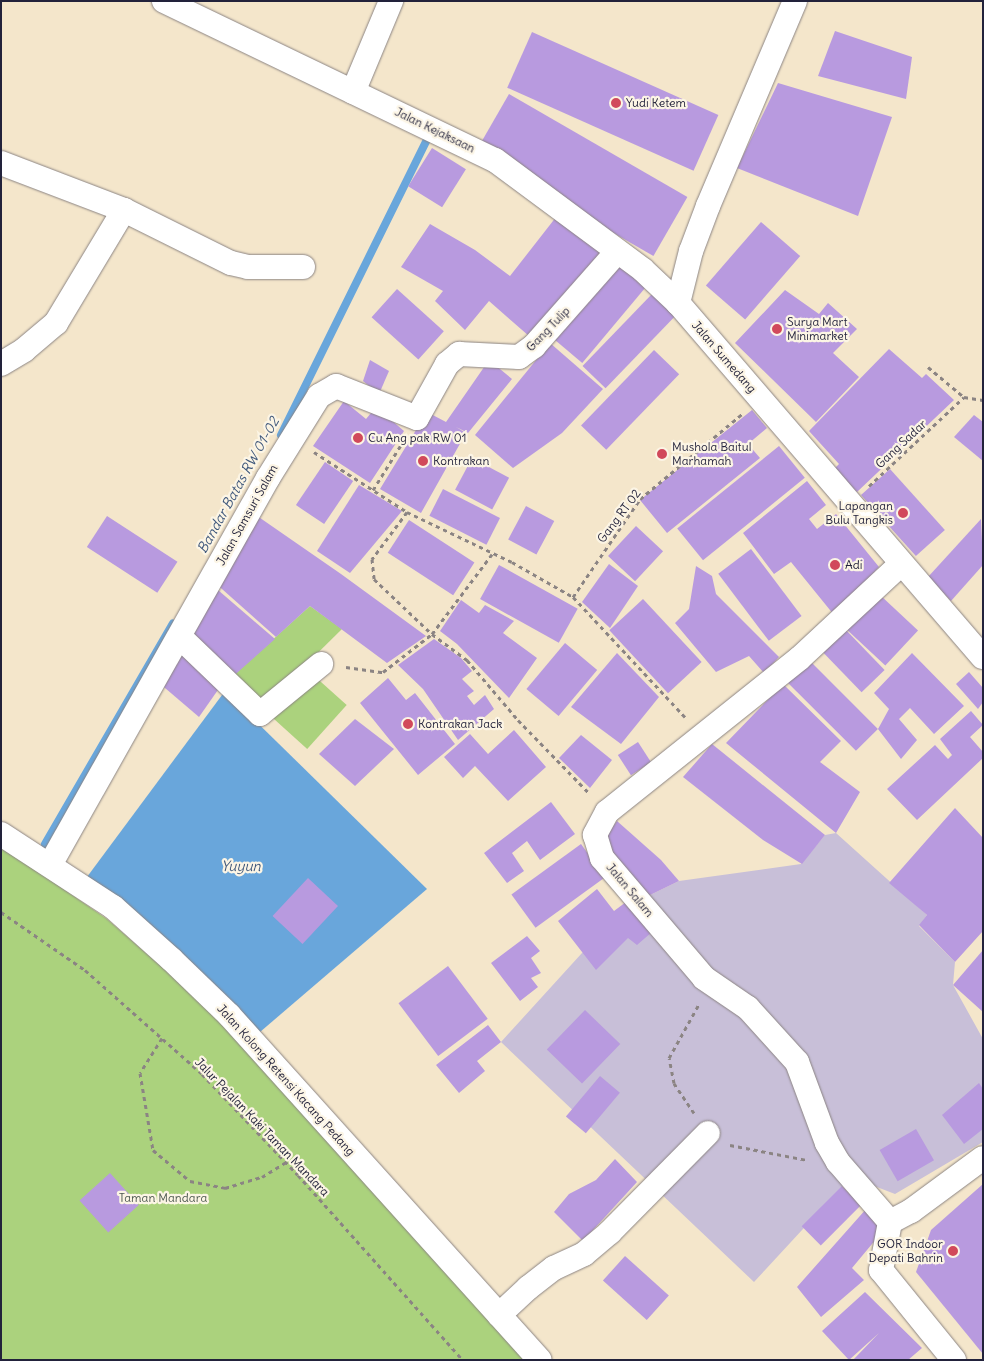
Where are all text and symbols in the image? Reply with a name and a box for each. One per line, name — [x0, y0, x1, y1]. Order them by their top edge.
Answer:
place label: Yudi Ketem — [626, 96, 686, 110]
marker: Yudi Ketem — [610, 97, 622, 109]
street label: Jalan Kejaksaan — [392, 104, 478, 156]
street label: Gang Tulip — [523, 304, 573, 354]
place label: Surya Mart Minimarket — [787, 315, 848, 343]
street label: Jalan Sumedang — [689, 318, 759, 396]
marker: Surya Mart Minimarket — [771, 323, 783, 335]
water label: Bandar Batas RW 01-02 — [194, 414, 282, 556]
street label: Gang Sadar — [873, 417, 929, 471]
place label: Cu Ang pak RW 01 — [368, 431, 467, 445]
marker: Cu Ang pak RW 01 — [352, 432, 364, 444]
place label: Mushola Baitul Marhamah — [672, 440, 751, 468]
marker: Mushola Baitul Marhamah — [656, 448, 668, 460]
place label: Kontrakan — [433, 454, 489, 468]
marker: Kontrakan — [417, 455, 429, 467]
street label: Jalan Samsuri Salam — [213, 462, 281, 568]
street label: Gang RT 02 — [594, 487, 644, 545]
place label: Lapangan Bulu Tangkis — [825, 499, 893, 527]
marker: Lapangan Bulu Tangkis — [897, 507, 909, 519]
place label: Adi — [845, 558, 862, 572]
marker: Adi — [829, 559, 841, 571]
place label: Kontrakan Jack — [418, 717, 502, 731]
marker: Kontrakan Jack — [402, 718, 414, 730]
water label: Yuyun — [221, 858, 261, 874]
street label: Jalan Salam — [603, 860, 657, 920]
street label: Jalan Kolong Retensi Kacang Pedang — [214, 1001, 358, 1159]
street label: Jalur Pejalan Kaki Taman Mandara — [192, 1055, 332, 1199]
park label: Taman Mandara — [119, 1191, 207, 1205]
place label: GOR Indoor Depati Bahrin — [869, 1237, 943, 1265]
marker: GOR Indoor Depati Bahrin — [947, 1245, 959, 1257]

